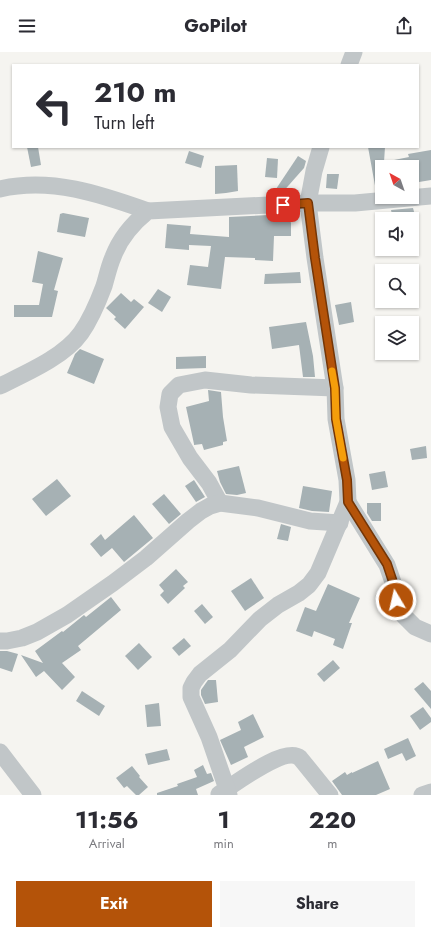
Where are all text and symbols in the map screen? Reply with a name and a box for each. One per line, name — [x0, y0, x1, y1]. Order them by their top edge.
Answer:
text: GoPilot — [184, 13, 247, 39]
icon: menu — [16, 15, 38, 37]
icon: share — [393, 15, 415, 37]
text: 210 m — [94, 72, 177, 113]
icon: left — [28, 80, 80, 132]
text: Turn left — [94, 110, 154, 136]
north arrow — [375, 160, 419, 204]
map controls — [375, 160, 419, 360]
pin — [266, 188, 300, 222]
icon: arrive — [272, 194, 294, 216]
button: sound — [375, 212, 419, 256]
button: search — [375, 264, 419, 308]
button: layers — [375, 316, 419, 360]
position arrow — [375, 579, 417, 621]
text: 11:56 — [75, 802, 139, 837]
text: 1 — [218, 802, 230, 837]
text: 220 — [309, 802, 356, 837]
text: Arrival — [89, 834, 125, 853]
text: min — [213, 834, 234, 853]
text: m — [327, 834, 337, 853]
button: Exit — [16, 881, 212, 927]
button: Share — [220, 881, 415, 927]

